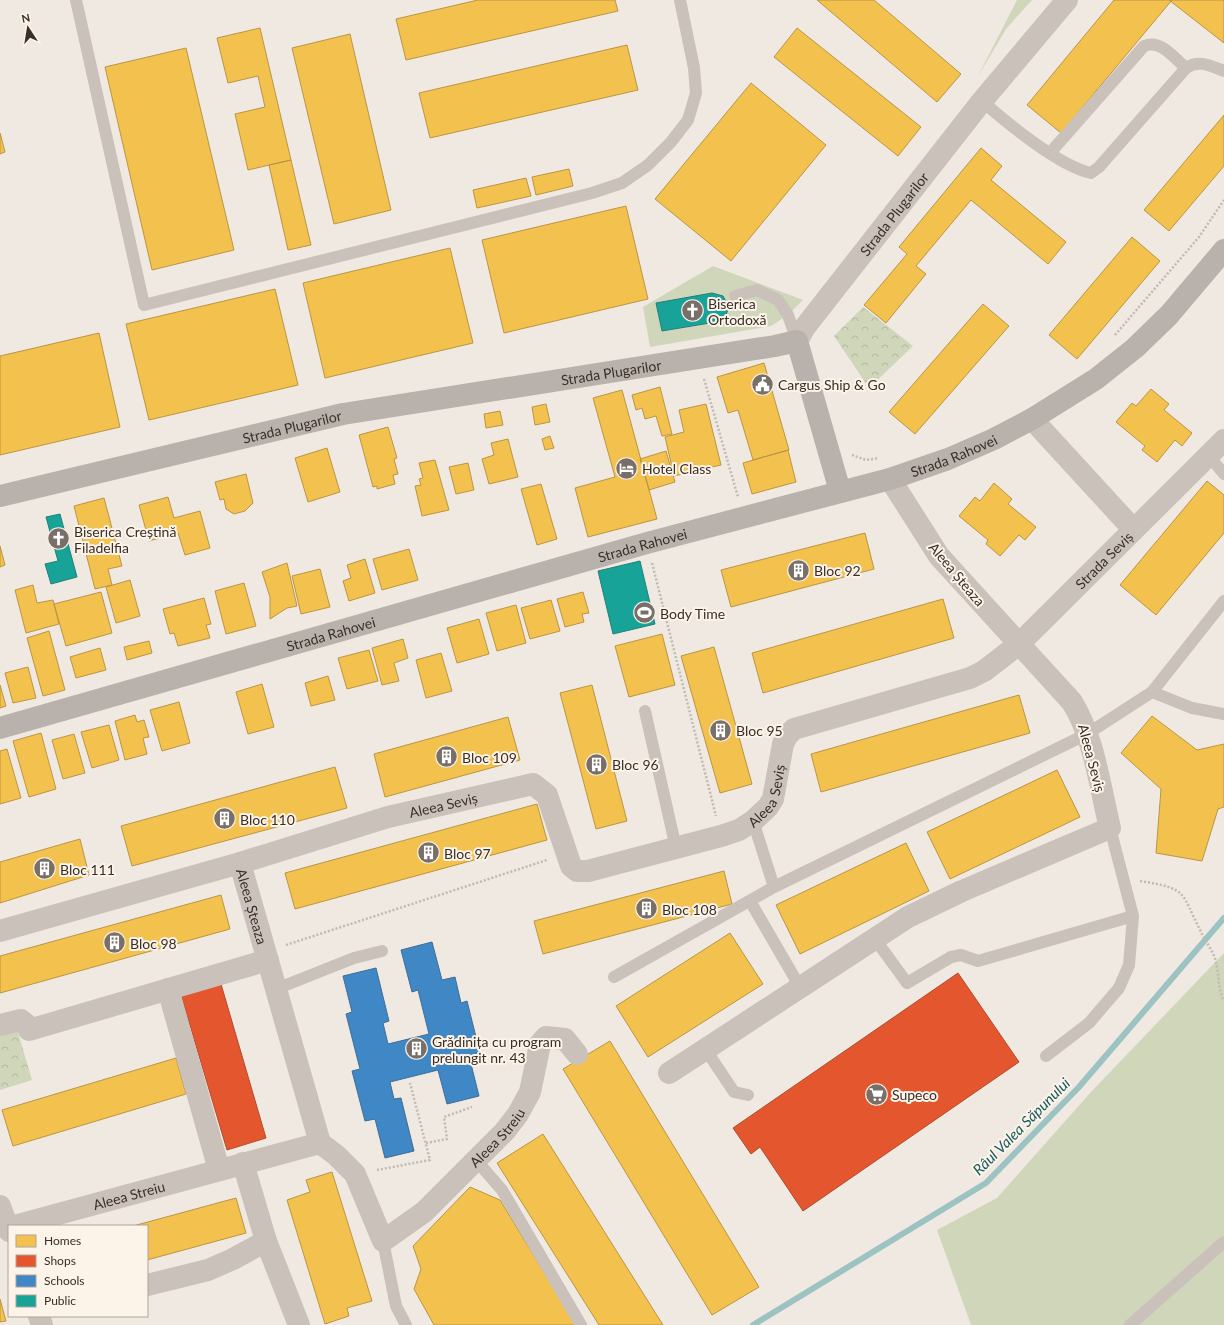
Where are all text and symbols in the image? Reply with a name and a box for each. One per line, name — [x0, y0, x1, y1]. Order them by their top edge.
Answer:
north arrow — [8, 8, 48, 48]
text: N — [20, 10, 31, 25]
street label: Strada Plugarilor — [856, 169, 932, 259]
place label: Biserica Ortodoxă — [708, 295, 767, 328]
church icon: Biserica Ortodoxă — [679, 298, 705, 324]
street label: Strada Plugarilor — [560, 356, 662, 388]
public building icon: Cargus Ship & Go — [750, 371, 776, 397]
place label: Cargus Ship & Go — [778, 376, 886, 393]
street label: Strada Plugarilor — [241, 406, 343, 446]
street label: Strada Rahovei — [908, 430, 1000, 480]
hotel icon: Hotel Class — [614, 455, 640, 481]
place label: Hotel Class — [642, 460, 711, 477]
place label: Biserica Creștină Filadelfia — [74, 523, 176, 556]
street label: Strada Rahovei — [596, 524, 689, 565]
church icon: Biserica Creștină Filadelfia — [46, 526, 72, 552]
street label: Strada Seviș — [1071, 528, 1136, 592]
street label: Aleea Șteaza — [925, 539, 989, 609]
building icon: Bloc 92 — [785, 557, 811, 583]
place label: Bloc 92 — [814, 562, 861, 579]
sports icon: Body Time — [632, 600, 658, 626]
place label: Body Time — [660, 605, 725, 622]
street label: Strada Rahovei — [284, 613, 377, 654]
building icon: Bloc 95 — [707, 717, 733, 743]
place label: Bloc 95 — [736, 722, 783, 739]
street label: Aleea Seviș — [1075, 722, 1109, 794]
building icon: Bloc 109 — [434, 744, 460, 770]
place label: Bloc 109 — [462, 749, 517, 766]
building icon: Bloc 96 — [583, 751, 609, 777]
place label: Bloc 96 — [612, 756, 659, 773]
street label: Aleea Seviș — [744, 763, 788, 830]
street label: Aleea Seviș — [407, 788, 479, 820]
building icon: Bloc 110 — [212, 806, 238, 832]
place label: Bloc 110 — [240, 811, 295, 828]
building icon: Bloc 97 — [415, 840, 441, 866]
place label: Bloc 97 — [444, 845, 491, 862]
building icon: Bloc 111 — [31, 856, 57, 882]
place label: Bloc 111 — [60, 861, 115, 878]
street label: Aleea Șteaza — [233, 866, 271, 946]
building icon: Bloc 108 — [633, 896, 659, 922]
place label: Bloc 108 — [662, 901, 717, 918]
building icon: Bloc 98 — [101, 930, 127, 956]
place label: Bloc 98 — [130, 935, 177, 952]
place label: Grădinița cu program prelungit nr. 43 — [432, 1033, 561, 1066]
building icon: Grădinița cu program prelungit nr. 43 — [404, 1036, 430, 1062]
water label: Râul Valea Săpunului — [969, 1073, 1074, 1178]
supermarket icon: Supeco — [864, 1081, 890, 1107]
place label: Supeco — [892, 1086, 937, 1103]
street label: Aleea Streiu — [466, 1105, 528, 1170]
street label: Aleea Streiu — [91, 1177, 167, 1213]
legend — [8, 1225, 148, 1317]
text: Homes — [44, 1233, 81, 1248]
text: Shops — [44, 1253, 76, 1268]
text: Schools — [44, 1273, 85, 1288]
text: Public — [44, 1293, 76, 1308]

